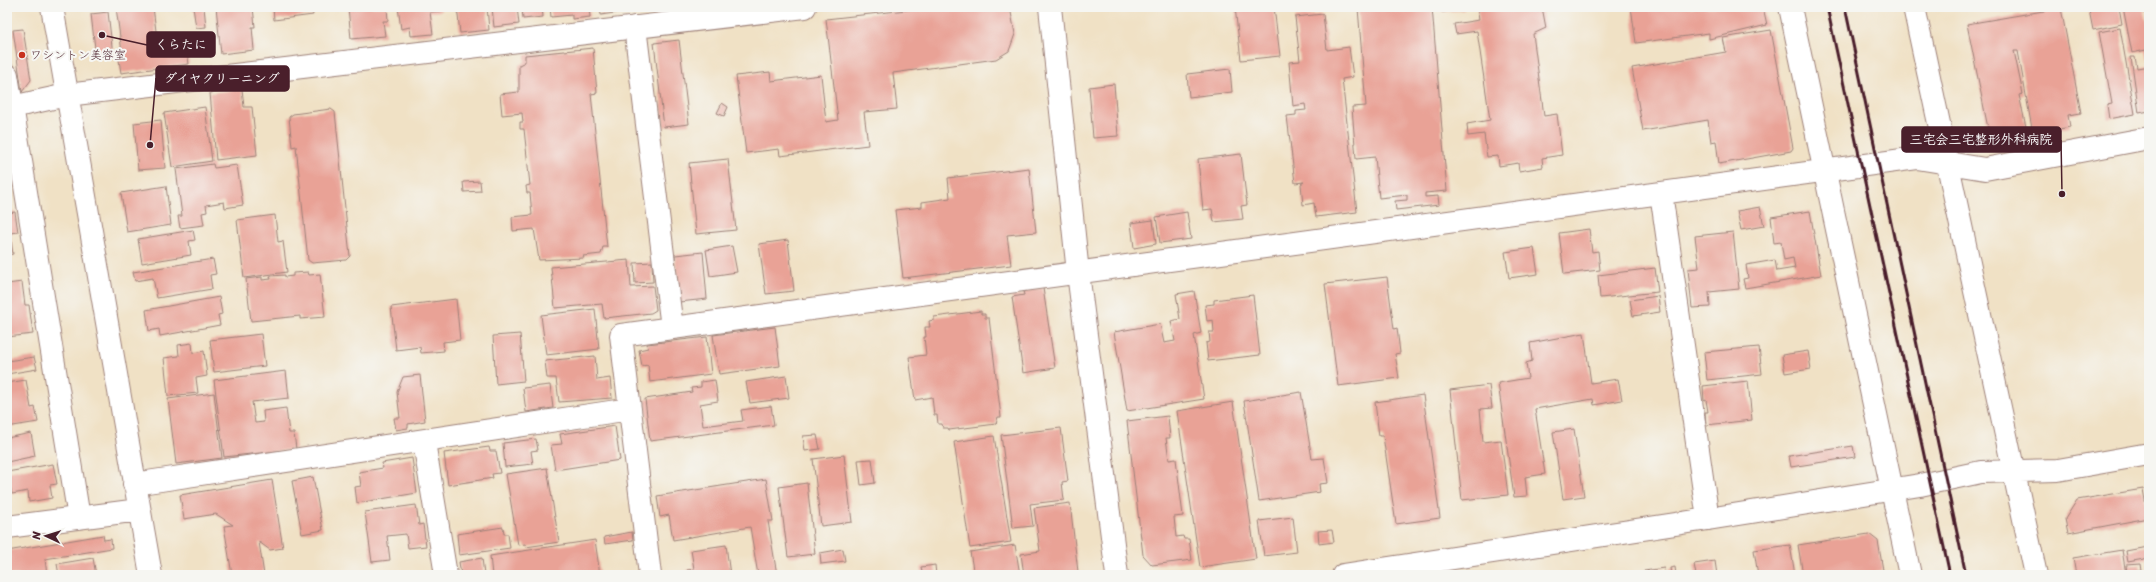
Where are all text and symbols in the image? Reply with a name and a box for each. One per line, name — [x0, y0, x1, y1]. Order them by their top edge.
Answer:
callout: くらたに — [147, 32, 215, 57]
text: くらたに — [155, 33, 207, 56]
place label: ワシントン美容室 — [30, 44, 126, 66]
marker: ワシントン美容室 — [17, 50, 27, 60]
callout: ダイヤクリーニング — [156, 66, 289, 91]
text: ダイヤクリーニング — [164, 67, 280, 90]
callout: 三宅会三宅整形外科病院 — [1902, 127, 2061, 152]
text: 三宅会三宅整形外科病院 — [1909, 128, 2053, 151]
north arrow — [26, 516, 66, 556]
text: N — [27, 530, 46, 541]

